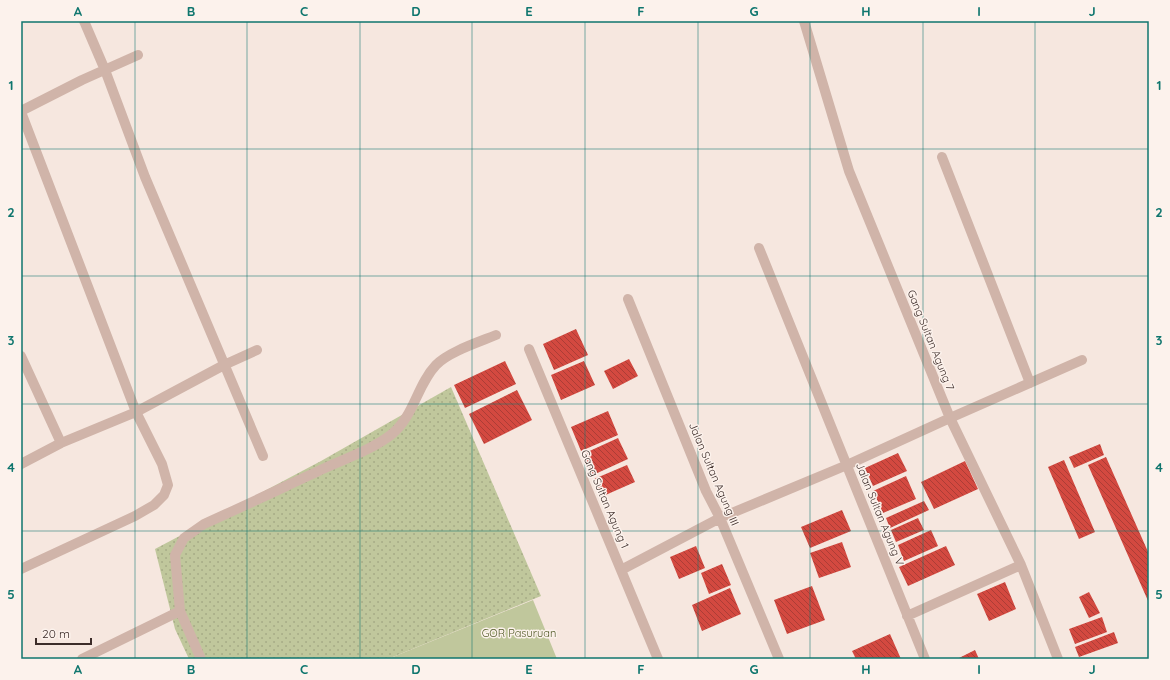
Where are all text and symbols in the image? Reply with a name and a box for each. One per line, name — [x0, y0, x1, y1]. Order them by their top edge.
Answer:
text: A — [74, 3, 83, 19]
text: B — [187, 3, 195, 19]
text: C — [300, 3, 308, 19]
text: D — [411, 3, 421, 19]
text: E — [525, 3, 533, 19]
text: F — [637, 3, 645, 19]
text: G — [749, 3, 759, 19]
text: H — [861, 3, 871, 19]
text: I — [977, 3, 981, 19]
text: J — [1088, 3, 1096, 19]
text: 1 — [8, 77, 14, 93]
text: 1 — [1156, 77, 1162, 93]
text: 2 — [7, 204, 15, 220]
text: 2 — [1155, 204, 1163, 220]
street label: Gang Sultan Agung 7 — [904, 288, 958, 393]
text: 3 — [8, 332, 15, 348]
text: 3 — [1156, 332, 1163, 348]
street label: Jalan Sultan Agung III — [686, 420, 742, 528]
street label: Gang Sultan Agung 1 — [578, 448, 632, 550]
text: 4 — [7, 459, 15, 475]
text: 4 — [1155, 459, 1163, 475]
street label: Jalan Sultan Agung V — [853, 460, 907, 568]
text: 5 — [7, 586, 15, 602]
text: 5 — [1155, 586, 1163, 602]
scale bar — [36, 620, 91, 646]
text: 20 m — [42, 626, 70, 641]
park label: GOR Pasuruan — [482, 626, 556, 640]
text: A — [74, 661, 83, 677]
text: B — [187, 661, 195, 677]
text: C — [300, 661, 308, 677]
text: D — [411, 661, 421, 677]
text: E — [525, 661, 533, 677]
text: F — [637, 661, 645, 677]
text: G — [749, 661, 759, 677]
text: H — [861, 661, 871, 677]
text: I — [977, 661, 981, 677]
text: J — [1088, 661, 1096, 677]

